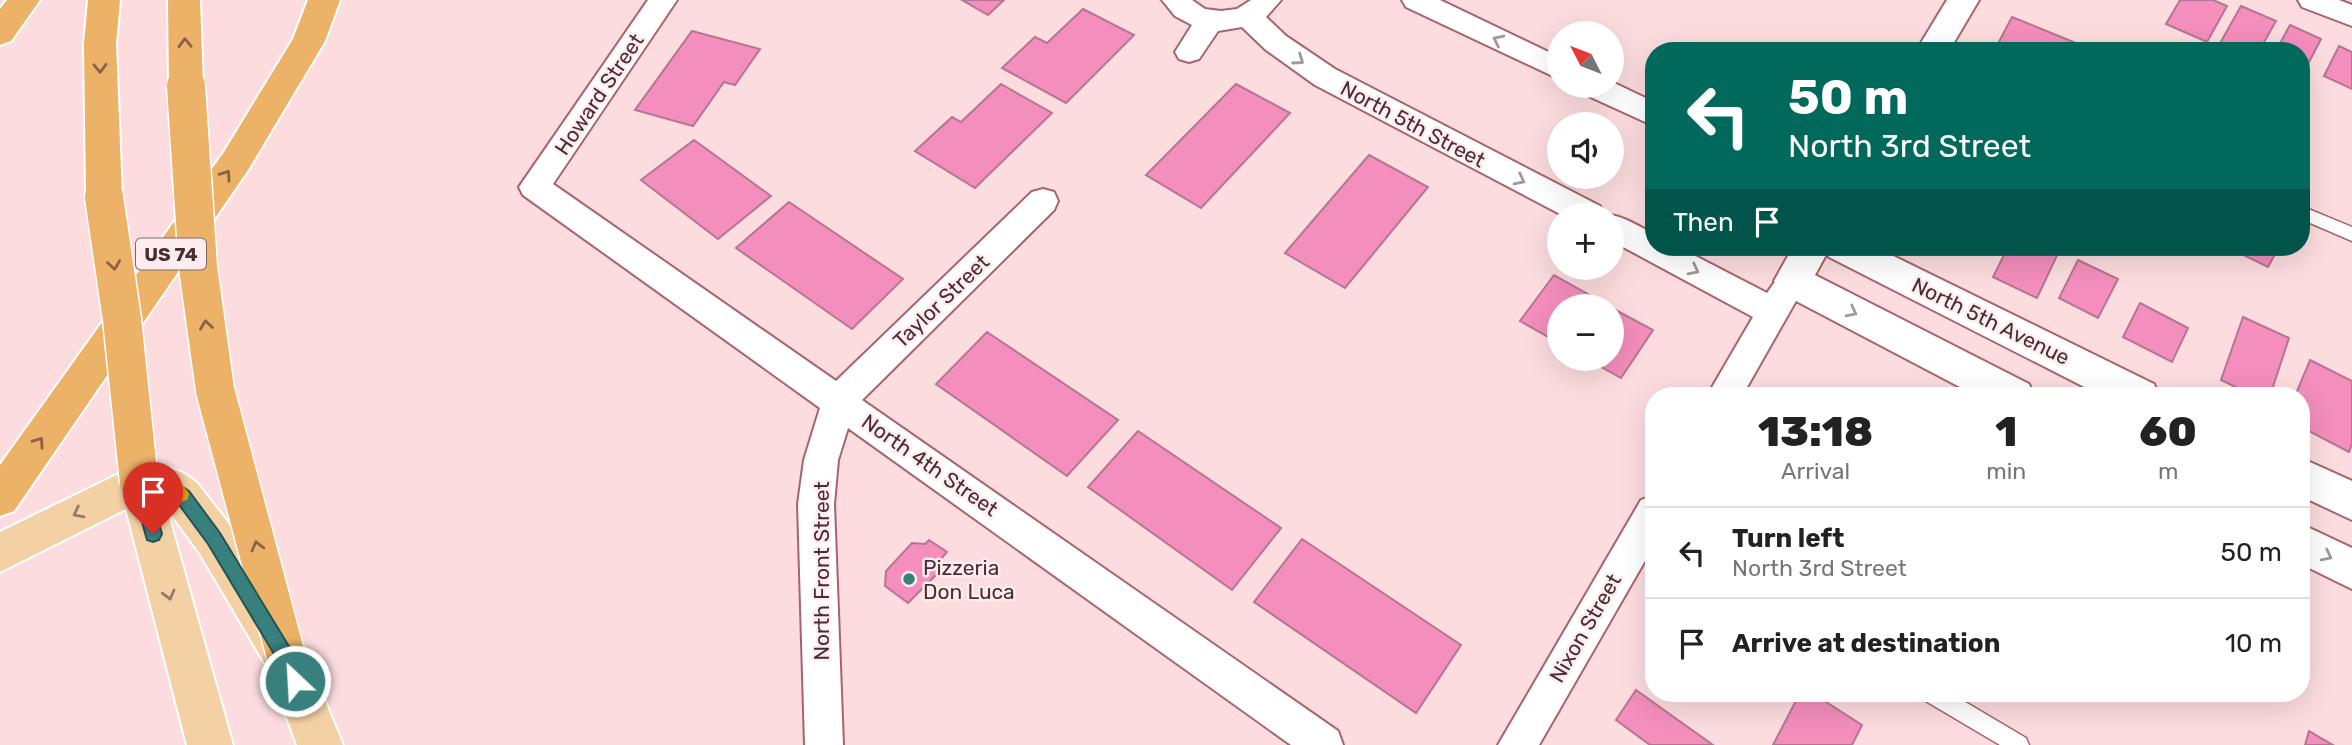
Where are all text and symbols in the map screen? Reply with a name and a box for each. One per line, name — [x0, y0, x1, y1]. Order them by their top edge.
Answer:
north arrow — [1547, 21, 1624, 98]
map controls — [1547, 21, 1624, 371]
street label: Howard Street — [549, 29, 649, 159]
one-way arrow — [1493, 34, 1505, 48]
one-way arrow — [177, 37, 193, 48]
one-way arrow — [1291, 52, 1304, 64]
one-way arrow — [93, 63, 108, 74]
text: 50 m — [1788, 68, 1908, 126]
icon: left — [1673, 70, 1764, 161]
street label: North 5th Street — [1336, 75, 1490, 173]
button: sound — [1547, 112, 1624, 189]
text: North 3rd Street — [1788, 127, 2031, 165]
one-way arrow — [218, 170, 230, 183]
one-way arrow — [1513, 172, 1526, 185]
button: + — [1547, 203, 1624, 280]
icon: arrive — [1748, 203, 1786, 241]
text: Then — [1673, 207, 1734, 238]
road number: US 74 — [136, 238, 206, 270]
street label: Taylor Street — [888, 249, 994, 353]
one-way arrow — [106, 259, 121, 271]
one-way arrow — [1687, 262, 1699, 275]
street label: North 5th Avenue — [1908, 272, 2074, 370]
button: − — [1547, 294, 1624, 371]
one-way arrow — [1845, 303, 1857, 317]
one-way arrow — [199, 319, 214, 331]
text: 13:18 — [1758, 407, 1873, 457]
text: 1 — [1995, 407, 2017, 457]
text: 60 — [2139, 407, 2197, 457]
street label: North 4th Street — [857, 409, 1003, 521]
one-way arrow — [31, 437, 43, 450]
text: Arrival — [1781, 457, 1850, 485]
text: min — [1986, 457, 2026, 485]
text: m — [2158, 457, 2178, 485]
pin — [123, 462, 183, 534]
icon: arrive — [134, 473, 172, 511]
street label: North Front Street — [809, 481, 834, 661]
one-way arrow — [73, 505, 85, 518]
text: Turn left — [1732, 523, 1844, 554]
icon: left — [1673, 534, 1711, 572]
text: 50 m — [2221, 537, 2282, 568]
one-way arrow — [251, 540, 265, 552]
one-way arrow — [2320, 547, 2332, 561]
text: North 3rd Street — [1732, 554, 1907, 582]
place label: Pizzeria Don Luca — [923, 555, 1015, 604]
street label: Nixon Street — [1544, 569, 1626, 687]
marker: Pizzeria Don Luca — [901, 571, 917, 587]
one-way arrow — [161, 589, 176, 601]
icon: arrive — [1673, 625, 1711, 663]
text: Arrive at destination — [1732, 628, 2000, 659]
text: 10 m — [2225, 628, 2282, 659]
position arrow — [258, 644, 332, 718]

